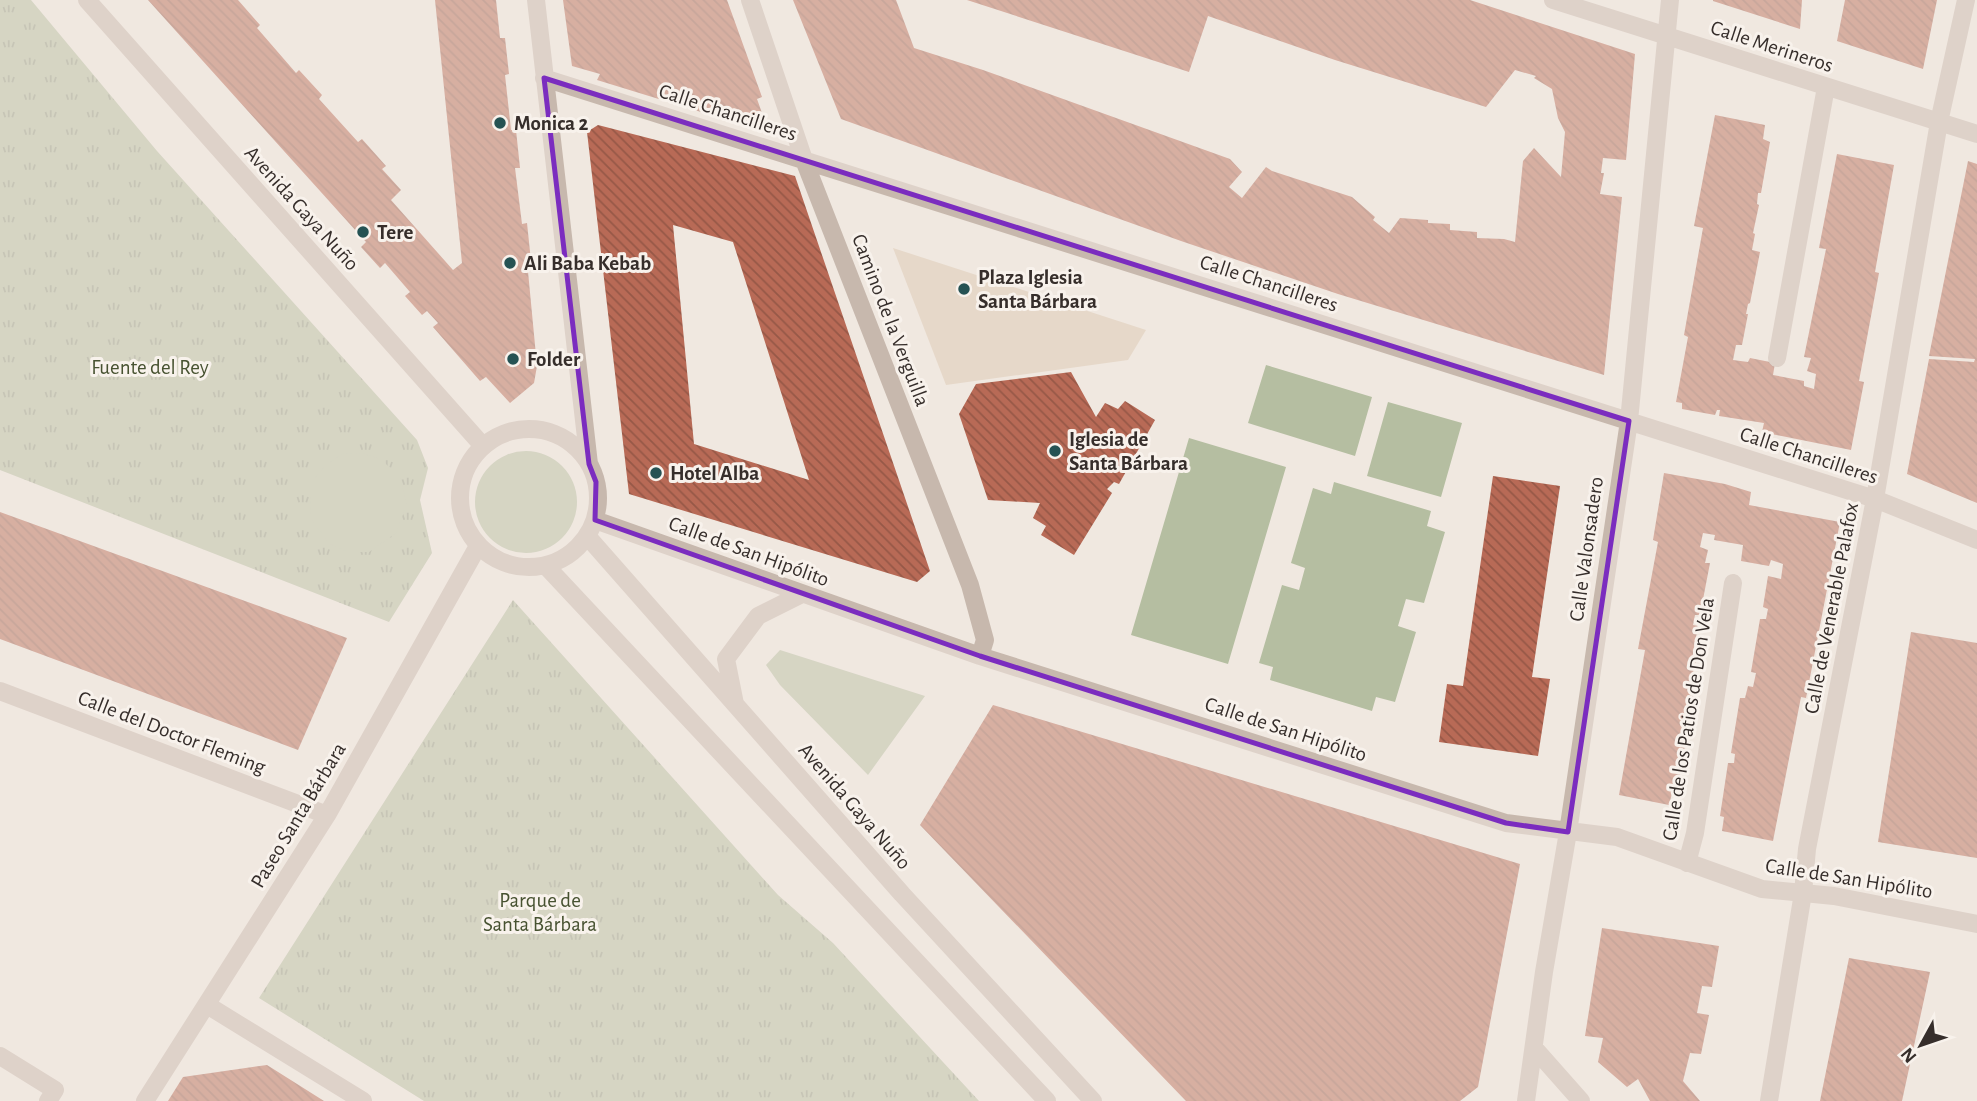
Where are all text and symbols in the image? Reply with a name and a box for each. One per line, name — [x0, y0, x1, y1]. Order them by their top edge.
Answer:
street label: Calle Merineros — [1708, 17, 1836, 76]
street label: Calle Chancilleres — [656, 80, 799, 145]
place label: Monica 2 — [514, 113, 588, 134]
marker: Monica 2 — [492, 115, 508, 131]
street label: Avenida Gaya Nuño — [241, 142, 363, 275]
place label: Tere — [377, 222, 413, 243]
marker: Tere — [355, 224, 371, 240]
street label: Camino de la Verguilla — [848, 231, 933, 410]
street label: Calle Chancilleres — [1197, 251, 1340, 316]
place label: Ali Baba Kebab — [524, 253, 651, 274]
marker: Ali Baba Kebab — [502, 255, 518, 271]
place label: Plaza Iglesia Santa Bárbara — [978, 267, 1097, 312]
marker: Plaza Iglesia Santa Bárbara — [956, 281, 972, 297]
place label: Folder — [527, 349, 581, 370]
marker: Folder — [505, 351, 521, 367]
park label: Fuente del Rey — [91, 357, 209, 378]
street label: Calle Chancilleres — [1737, 423, 1880, 488]
place label: Iglesia de Santa Bárbara — [1069, 429, 1188, 474]
marker: Iglesia de Santa Bárbara — [1047, 443, 1063, 459]
place label: Hotel Alba — [670, 463, 759, 484]
marker: Hotel Alba — [648, 465, 664, 481]
street label: Calle Valonsadero — [1566, 475, 1607, 623]
street label: Calle de Venerable Palafox — [1801, 501, 1862, 715]
street label: Calle de San Hipólito — [666, 513, 832, 590]
street label: Calle de los Patios de Don Vela — [1659, 596, 1718, 842]
street label: Calle del Doctor Fleming — [75, 687, 269, 778]
street label: Calle de San Hipólito — [1202, 693, 1369, 766]
street label: Paseo Santa Bárbara — [247, 739, 350, 891]
street label: Avenida Gaya Nuño — [794, 739, 915, 873]
street label: Calle de San Hipólito — [1764, 855, 1934, 902]
park label: Parque de Santa Bárbara — [483, 890, 597, 935]
north arrow — [1886, 1010, 1956, 1080]
text: N — [1898, 1044, 1921, 1066]

